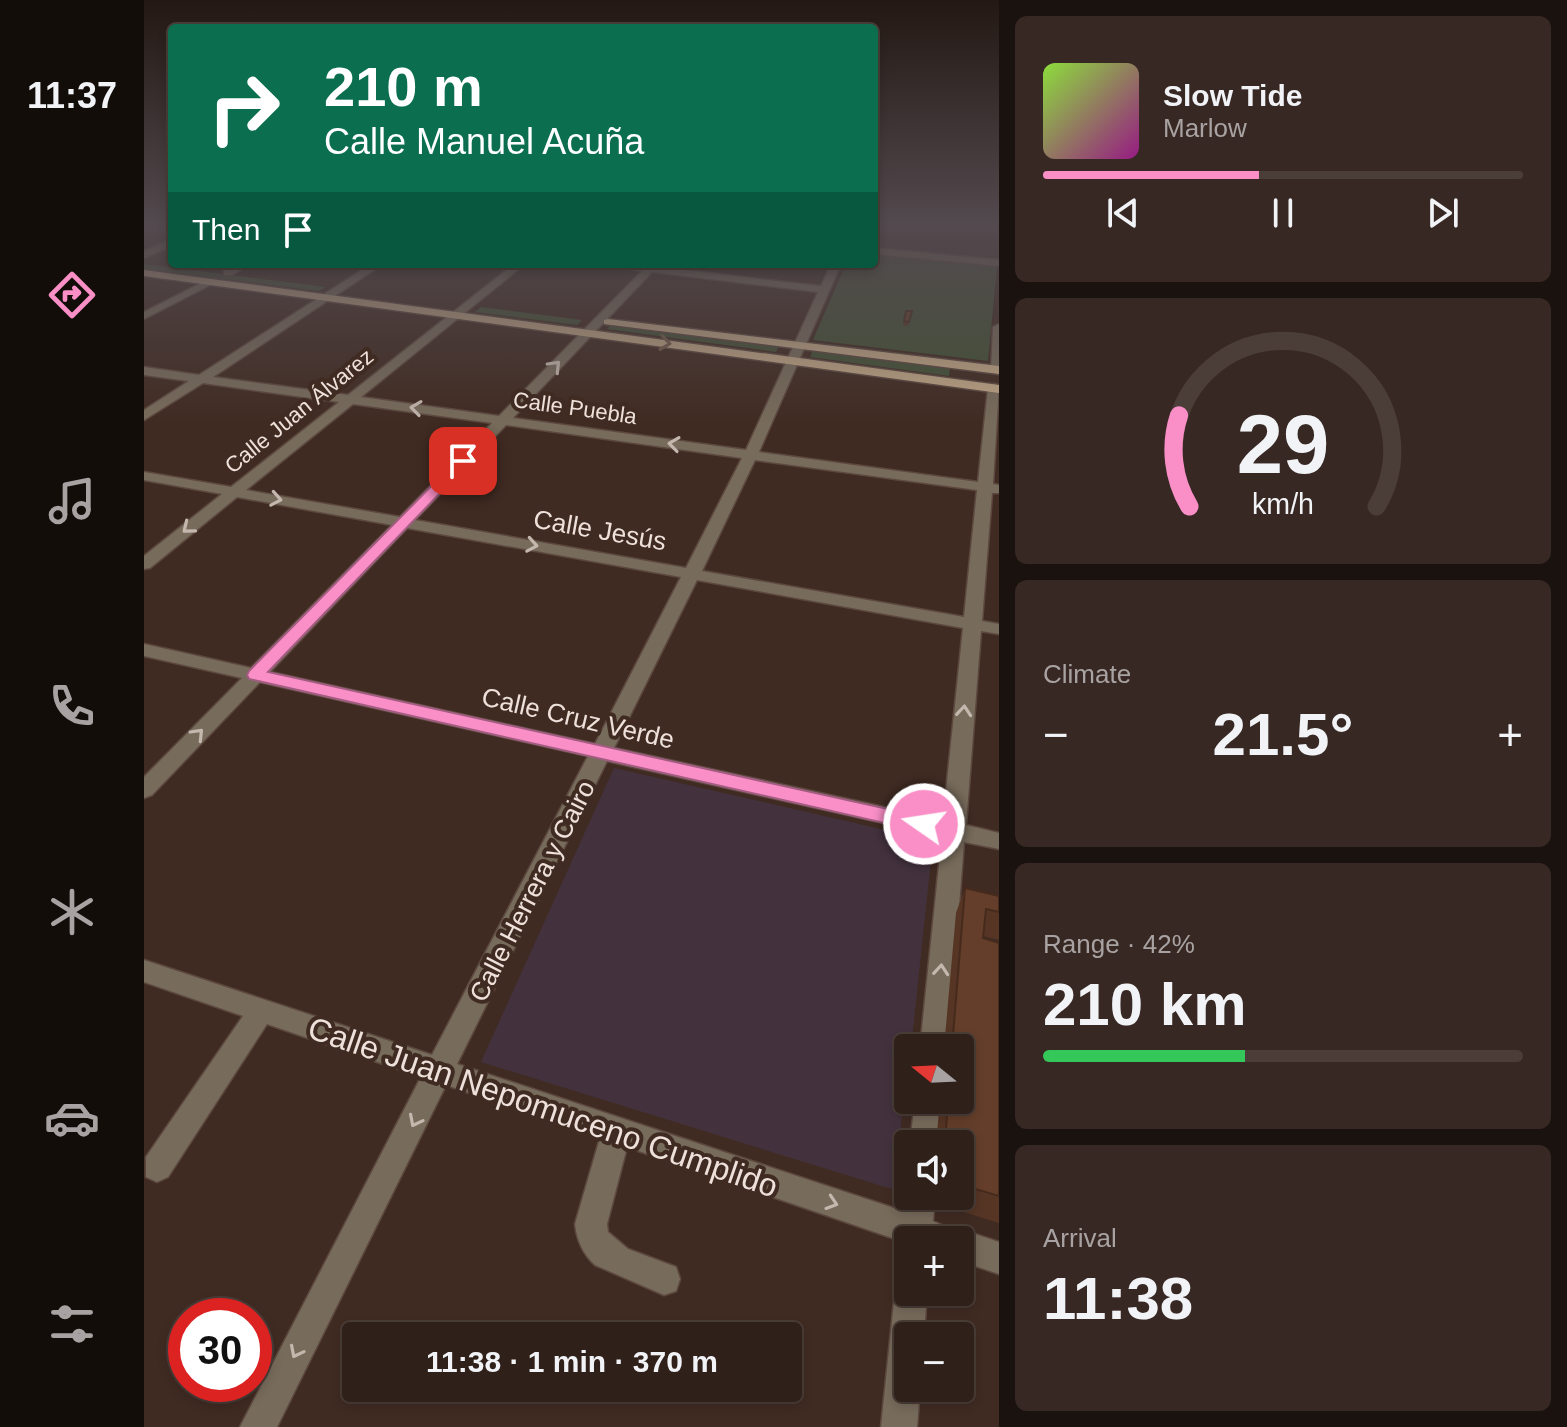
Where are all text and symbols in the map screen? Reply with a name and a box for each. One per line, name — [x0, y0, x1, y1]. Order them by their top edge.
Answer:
text: 210 m — [324, 55, 483, 118]
icon: right — [192, 56, 296, 160]
text: 11:37 — [27, 75, 117, 116]
text: Slow Tide — [1163, 79, 1302, 112]
text: Marlow — [1163, 113, 1247, 143]
text: Calle Manuel Acuña — [324, 121, 644, 162]
icon: previous — [1101, 191, 1145, 235]
icon: pause — [1261, 191, 1305, 235]
icon: next — [1421, 191, 1465, 235]
icon: arrive — [276, 208, 320, 252]
text: Then — [192, 213, 260, 246]
icon: directions — [44, 267, 100, 323]
one-way arrow — [658, 334, 672, 351]
street label: Calle Juan Álvarez — [220, 344, 378, 478]
one-way arrow — [546, 361, 560, 375]
street label: Calle Puebla — [511, 387, 639, 429]
text: 29 — [1237, 398, 1329, 491]
one-way arrow — [409, 400, 423, 417]
pin — [429, 427, 497, 495]
one-way arrow — [667, 436, 681, 453]
icon: arrive — [441, 439, 485, 483]
icon: music — [44, 473, 100, 529]
text: km/h — [1252, 488, 1314, 520]
one-way arrow — [269, 490, 283, 507]
street label: Calle Jesús — [531, 504, 669, 556]
one-way arrow — [182, 519, 197, 533]
one-way arrow — [525, 535, 539, 552]
text: Climate — [1043, 659, 1131, 689]
icon: phone — [44, 678, 100, 734]
street label: Calle Cruz Verde — [479, 681, 677, 755]
text: 21.5° — [1213, 701, 1353, 768]
one-way arrow — [956, 704, 973, 717]
text: − — [1043, 710, 1069, 759]
text: + — [1497, 710, 1523, 759]
one-way arrow — [189, 729, 204, 743]
street label: Calle Herrera y Cairo — [463, 775, 601, 1007]
position arrow — [882, 782, 966, 866]
icon: climate — [44, 884, 100, 940]
text: Range · 42% — [1043, 929, 1195, 959]
one-way arrow — [932, 963, 949, 976]
text: 210 km — [1043, 971, 1247, 1038]
street label: Calle Juan Nepomuceno Cumplido — [303, 1009, 783, 1205]
north arrow — [894, 1034, 974, 1114]
map controls — [894, 1034, 974, 1402]
icon: car — [44, 1090, 100, 1146]
one-way arrow — [409, 1112, 424, 1127]
button: sound — [894, 1130, 974, 1210]
one-way arrow — [824, 1194, 838, 1210]
text: Arrival — [1043, 1223, 1117, 1253]
button: + — [894, 1226, 974, 1306]
text: 11:38 — [1043, 1265, 1193, 1332]
icon: filters — [44, 1296, 100, 1352]
speed limit sign: 30 — [168, 1298, 272, 1402]
button: − — [894, 1322, 974, 1402]
one-way arrow — [291, 1344, 306, 1359]
text: 11:38 · 1 min · 370 m — [426, 1345, 718, 1378]

